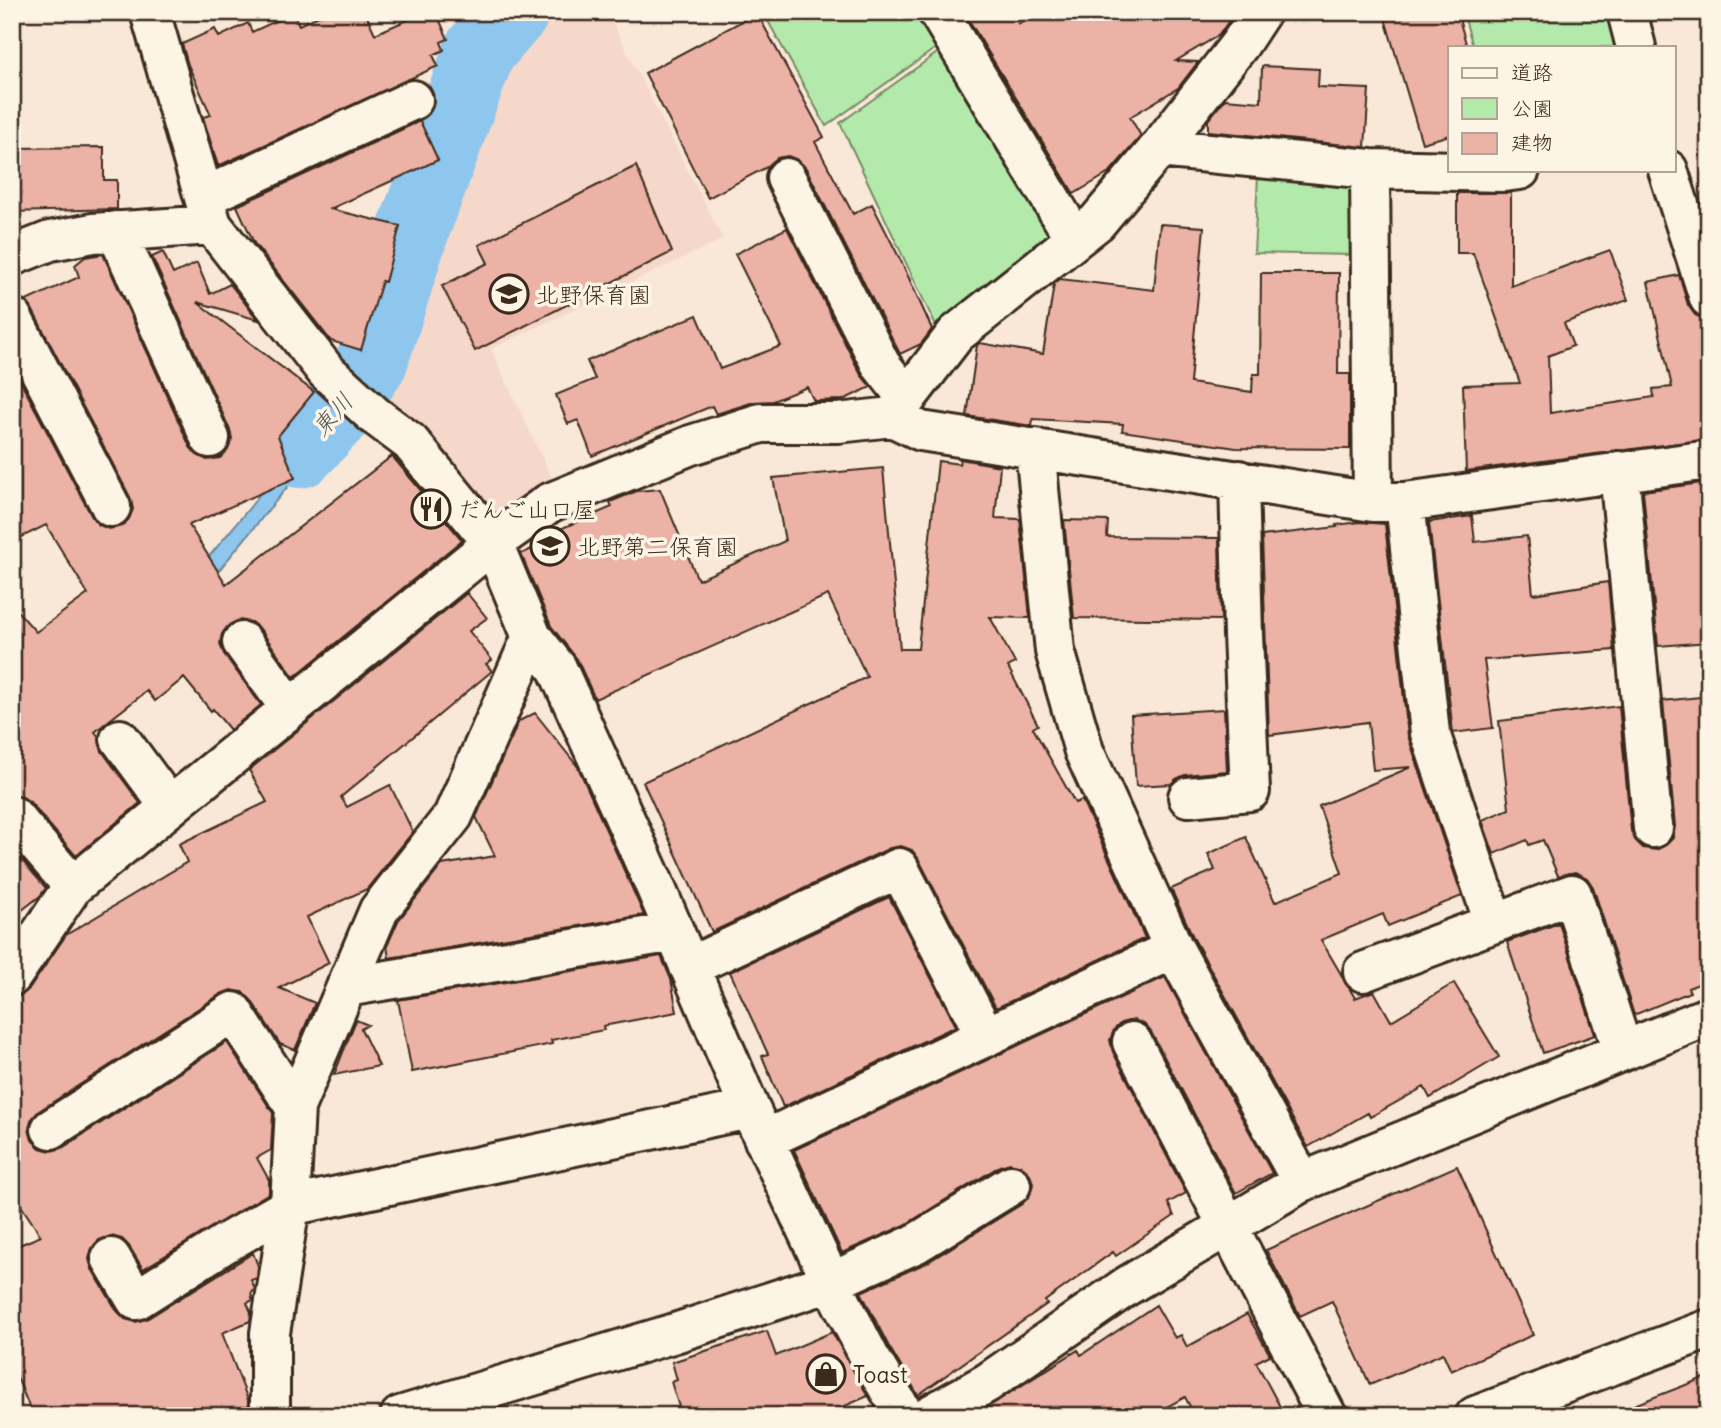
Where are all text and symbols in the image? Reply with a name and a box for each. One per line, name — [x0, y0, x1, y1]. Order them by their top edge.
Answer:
legend — [1448, 46, 1676, 172]
text: 道路 — [1511, 59, 1553, 86]
text: 公園 — [1511, 95, 1553, 122]
text: 建物 — [1511, 129, 1553, 156]
school or university icon: 北野保育園 — [488, 273, 530, 315]
place label: 北野保育園 — [536, 280, 651, 309]
water label: 東川 — [305, 386, 359, 442]
restaurant icon: だんご山口屋 — [410, 488, 452, 530]
place label: だんご山口屋 — [458, 495, 596, 524]
school or university icon: 北野第二保育園 — [529, 525, 571, 567]
place label: 北野第二保育園 — [577, 532, 738, 561]
shop icon: Toast — [805, 1353, 847, 1395]
place label: Toast — [853, 1360, 908, 1389]

